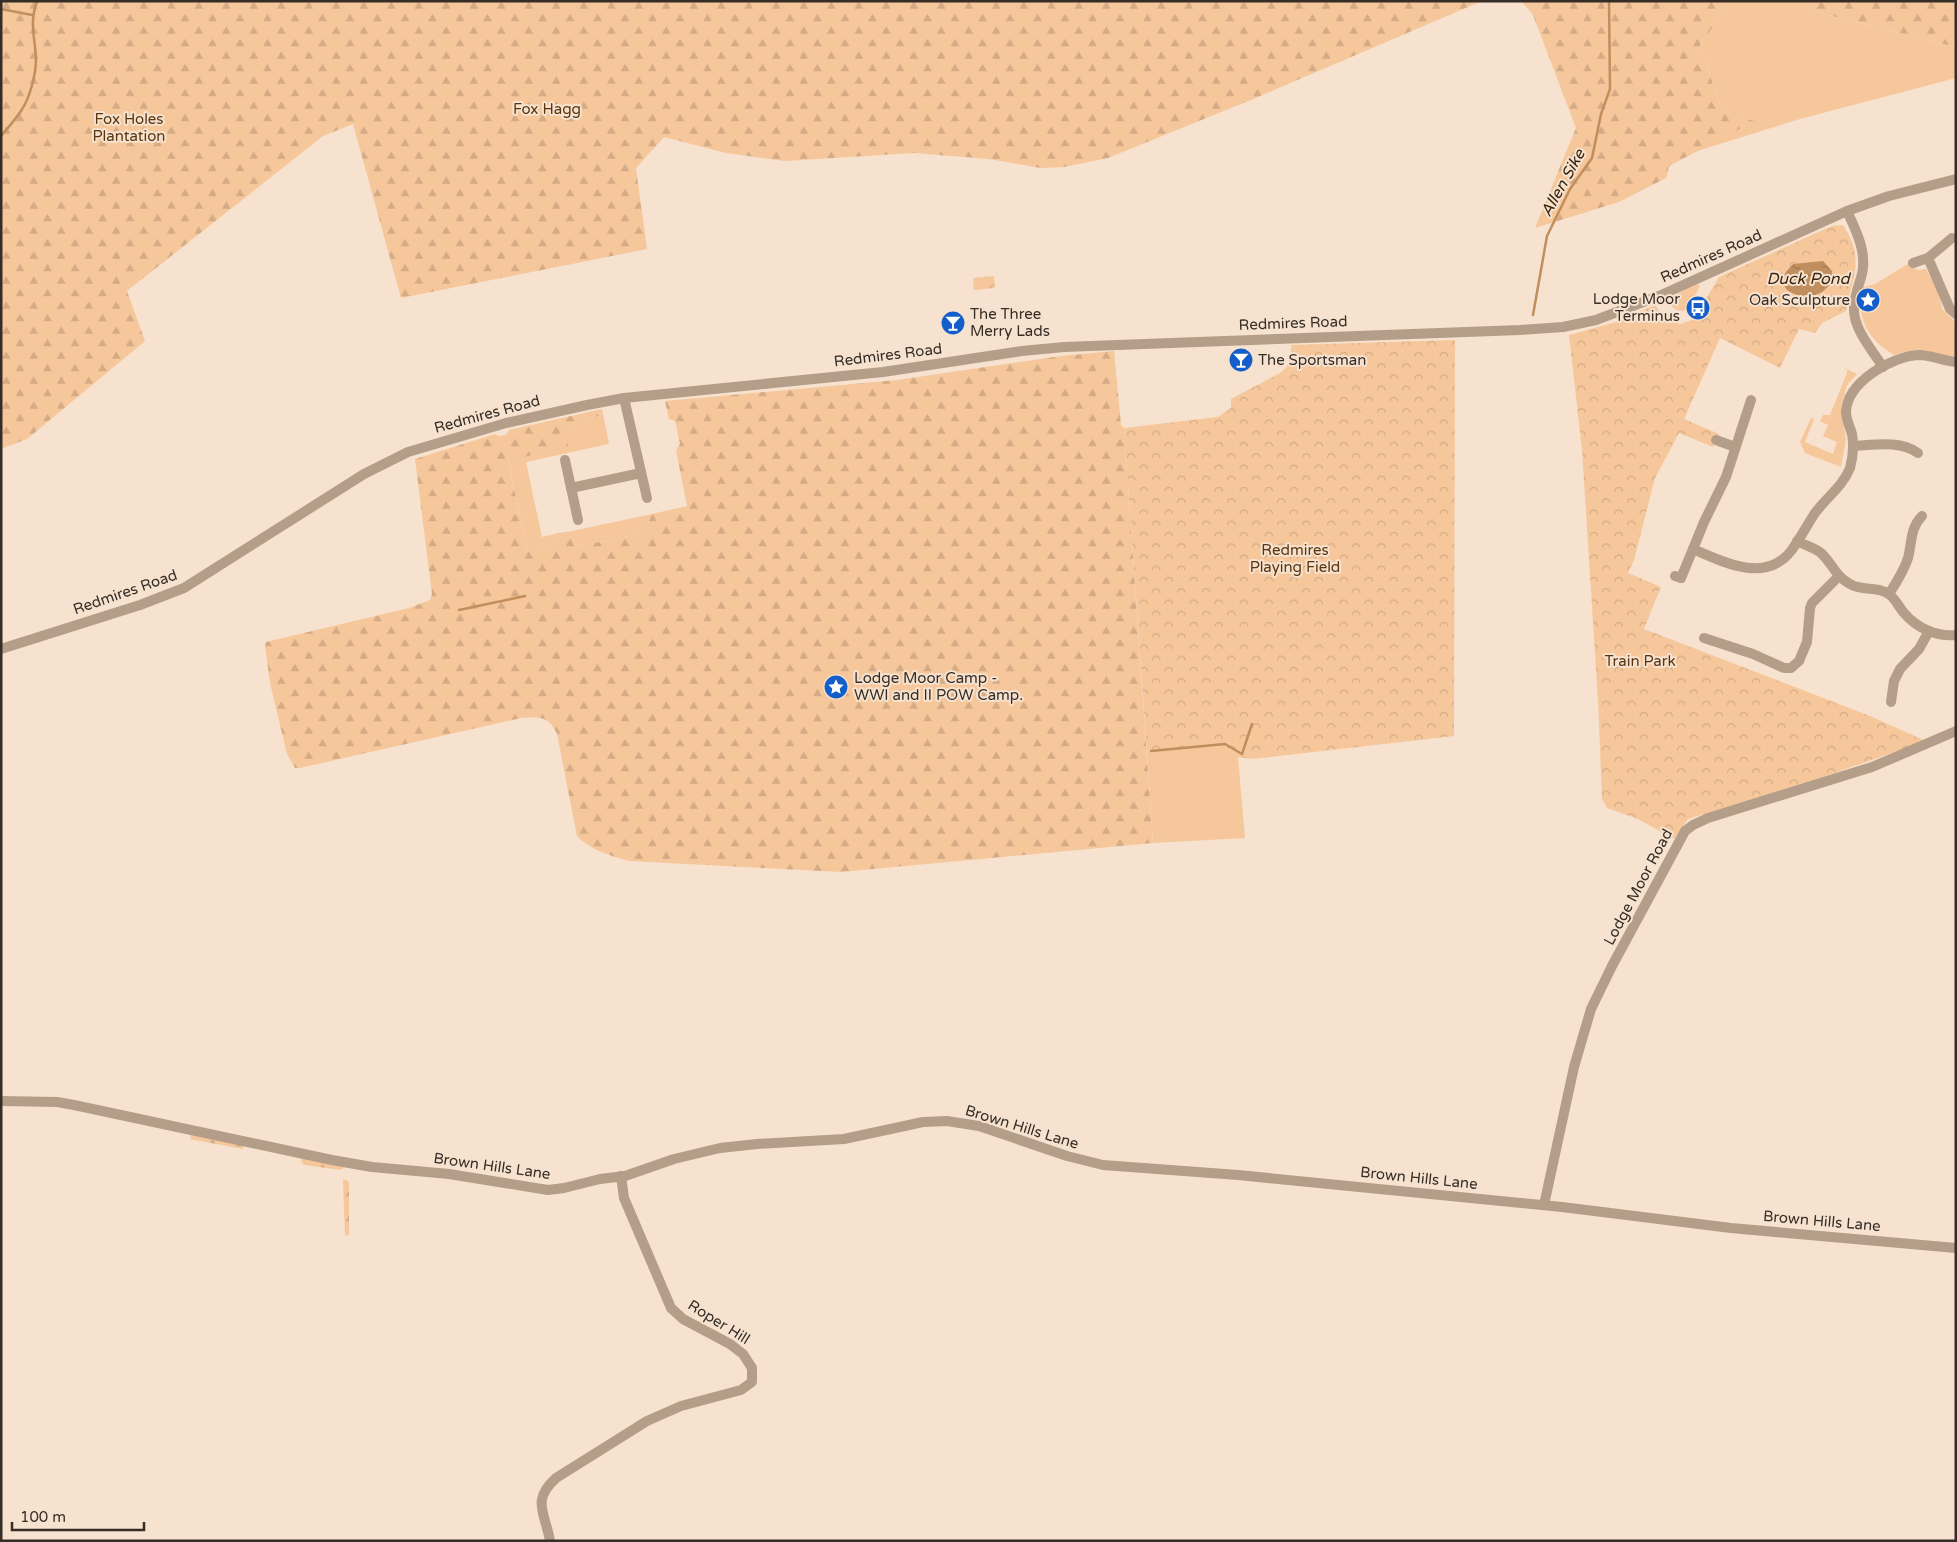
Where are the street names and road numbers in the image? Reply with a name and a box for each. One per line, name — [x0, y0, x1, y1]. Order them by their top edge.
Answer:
street label: Redmires Road — [1658, 226, 1764, 286]
street label: Redmires Road — [1238, 312, 1348, 334]
street label: Redmires Road — [833, 339, 943, 371]
street label: Redmires Road — [432, 391, 542, 437]
street label: Redmires Road — [71, 566, 179, 618]
street label: Lodge Moor Road — [1600, 826, 1676, 948]
street label: Brown Hills Lane — [963, 1101, 1081, 1153]
street label: Brown Hills Lane — [432, 1149, 552, 1183]
street label: Brown Hills Lane — [1359, 1163, 1479, 1193]
street label: Brown Hills Lane — [1762, 1207, 1882, 1235]
street label: Roper Hill — [685, 1296, 753, 1348]

